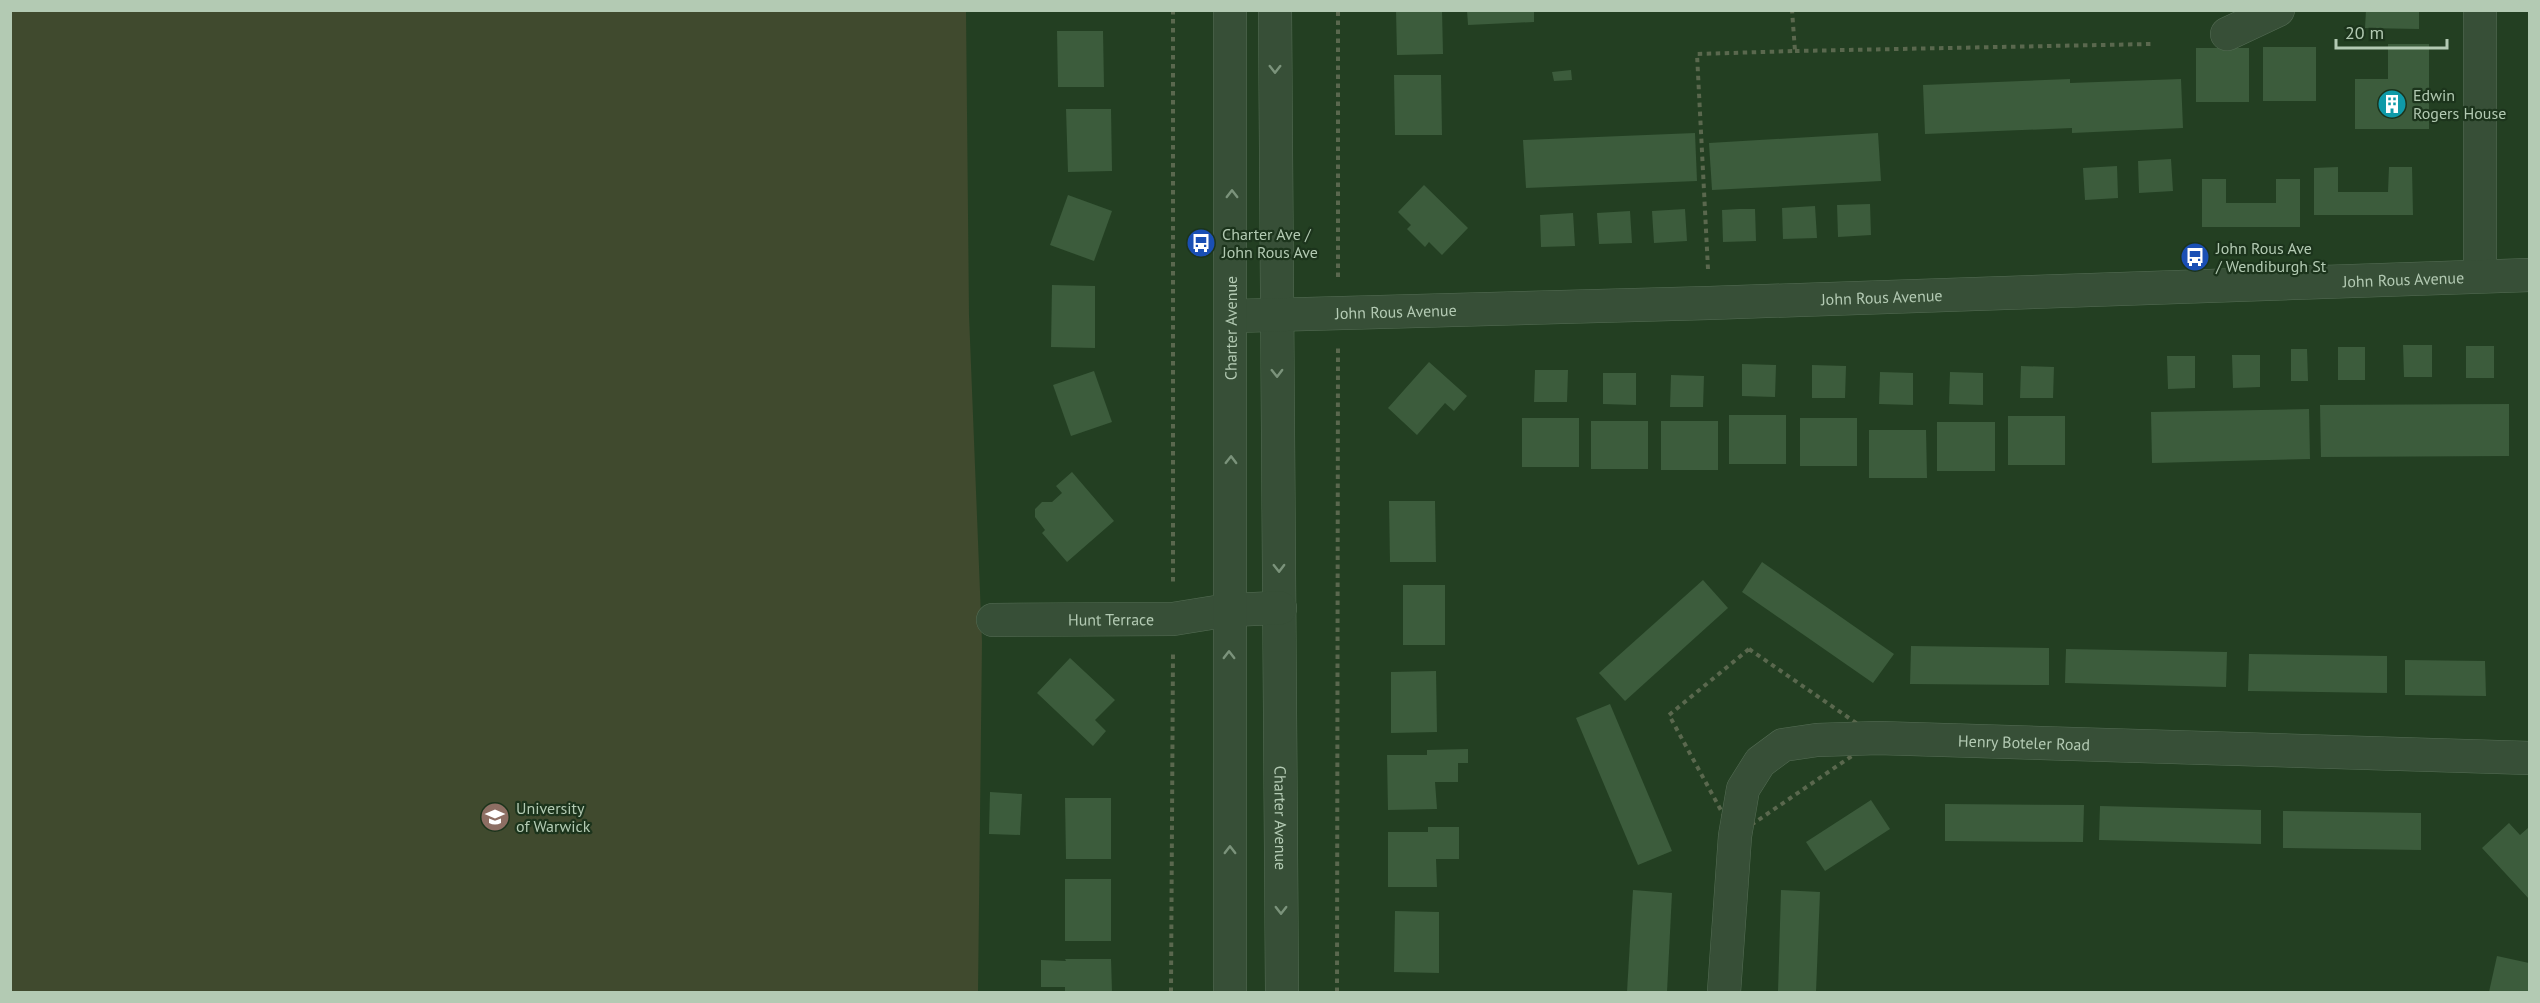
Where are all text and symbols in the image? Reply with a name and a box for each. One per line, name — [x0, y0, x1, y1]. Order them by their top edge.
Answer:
scale bar — [2336, 12, 2447, 50]
text: 20 m — [2345, 21, 2384, 44]
one-way arrow — [1269, 64, 1281, 73]
place label: Edwin Rogers House — [2413, 85, 2506, 123]
building icon: Edwin Rogers House — [2376, 88, 2408, 120]
one-way arrow — [1225, 190, 1238, 199]
place label: Charter Ave / John Rous Ave — [1221, 224, 1318, 262]
bus stop icon: Charter Ave / John Rous Ave — [1185, 227, 1217, 259]
place label: John Rous Ave / Wendiburgh St — [2215, 238, 2327, 276]
bus stop icon: John Rous Ave / Wendiburgh St — [2179, 241, 2211, 273]
street label: John Rous Avenue — [2341, 267, 2465, 291]
street label: Charter Avenue — [1221, 276, 1241, 380]
street label: John Rous Avenue — [1820, 285, 1943, 309]
street label: John Rous Avenue — [1334, 300, 1457, 323]
one-way arrow — [1271, 369, 1283, 378]
one-way arrow — [1225, 456, 1237, 465]
one-way arrow — [1273, 563, 1285, 572]
street label: Hunt Terrace — [1068, 609, 1154, 630]
one-way arrow — [1223, 651, 1235, 660]
street label: Henry Boteler Road — [1958, 730, 2090, 754]
street label: Charter Avenue — [1270, 766, 1291, 870]
place label: University of Warwick — [516, 798, 591, 836]
school or university icon: University of Warwick — [479, 801, 511, 833]
one-way arrow — [1224, 846, 1236, 855]
one-way arrow — [1275, 905, 1287, 914]

